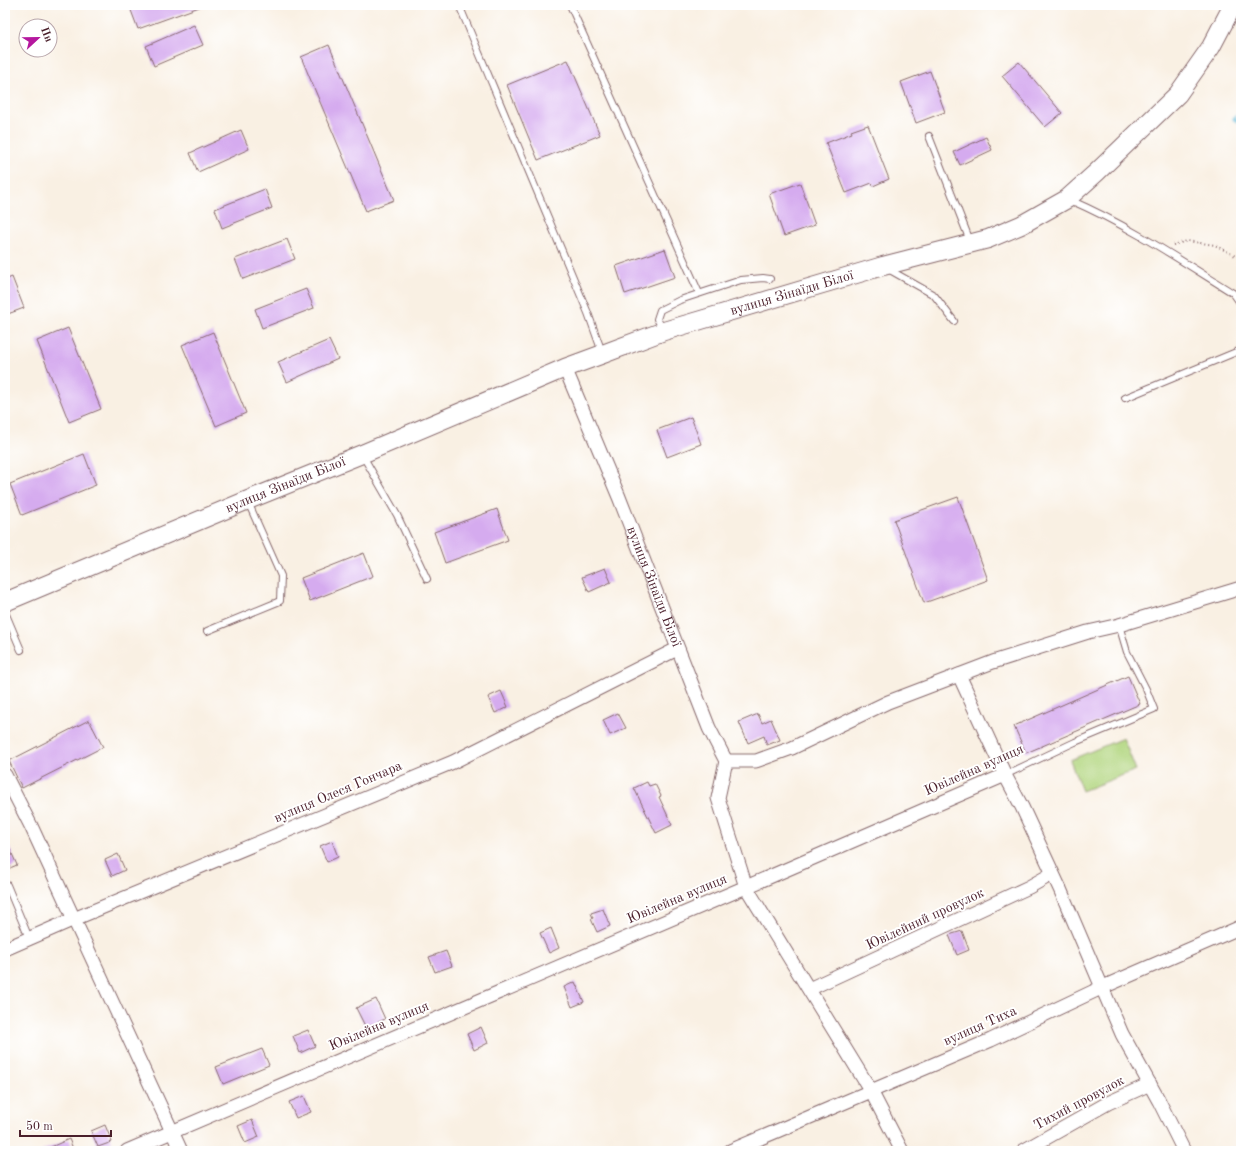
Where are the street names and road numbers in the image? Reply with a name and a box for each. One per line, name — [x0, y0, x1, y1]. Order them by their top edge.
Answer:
street label: вулиця Зінаїди Білої — [729, 268, 855, 318]
street label: вулиця Зінаїди Білої — [224, 454, 348, 516]
street label: вулиця Зінаїди Білої — [624, 524, 684, 649]
street label: Ювілейна вулиця — [922, 742, 1026, 798]
street label: вулиця Олеся Гончара — [272, 759, 404, 825]
street label: Ювілейна вулиця — [625, 872, 729, 926]
street label: Ювілейний провулок — [864, 886, 986, 952]
street label: Ювілейна вулиця — [327, 999, 431, 1053]
street label: вулиця Тиха — [941, 1004, 1019, 1048]
street label: Тихий провулок — [1032, 1073, 1126, 1133]

